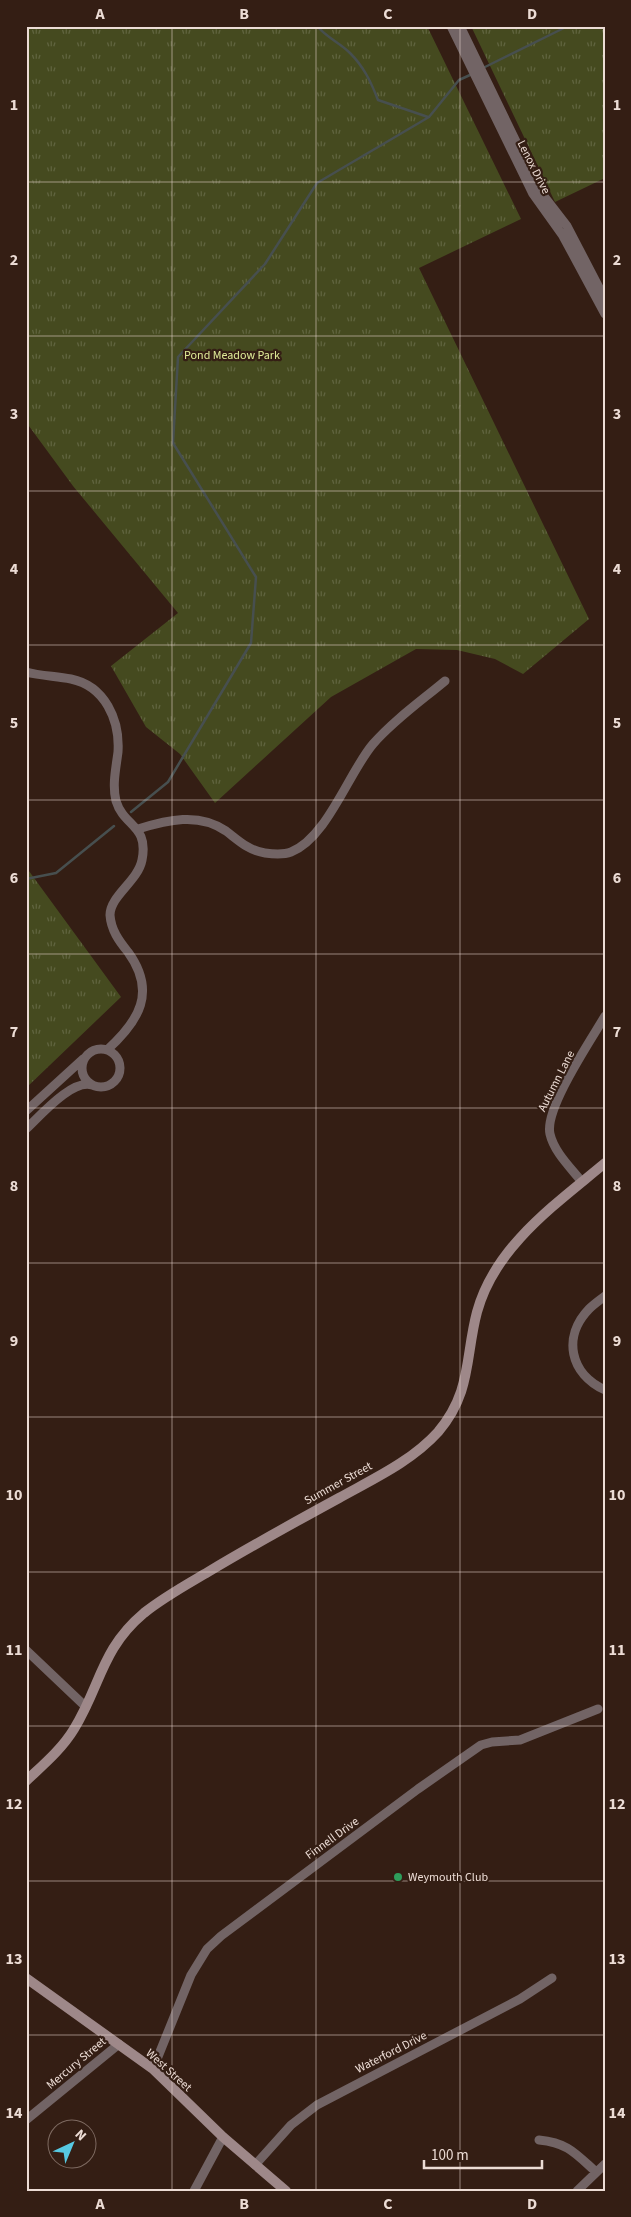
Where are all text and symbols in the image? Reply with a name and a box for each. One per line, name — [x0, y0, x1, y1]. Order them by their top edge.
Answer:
text: A — [94, 3, 105, 25]
text: B — [239, 3, 249, 25]
text: C — [383, 3, 393, 25]
text: D — [527, 3, 537, 25]
text: 1 — [10, 94, 18, 116]
text: 1 — [613, 94, 621, 116]
street label: Lenox Drive — [513, 137, 554, 197]
text: 2 — [10, 249, 18, 271]
text: 2 — [613, 249, 621, 271]
park label: Pond Meadow Park — [184, 347, 280, 364]
text: 3 — [10, 403, 18, 425]
text: 3 — [613, 403, 621, 425]
text: 4 — [10, 558, 19, 580]
text: 4 — [613, 558, 622, 580]
text: 5 — [10, 712, 18, 734]
text: 5 — [613, 712, 621, 734]
text: 6 — [10, 867, 18, 889]
text: 6 — [613, 867, 621, 889]
text: 7 — [10, 1021, 18, 1043]
text: 7 — [613, 1021, 621, 1043]
street label: Autumn Lane — [534, 1048, 579, 1115]
text: 8 — [10, 1175, 18, 1197]
text: 8 — [613, 1175, 621, 1197]
text: 9 — [10, 1330, 18, 1352]
text: 9 — [613, 1330, 621, 1352]
street label: Summer Street — [301, 1458, 375, 1509]
text: 10 — [6, 1484, 22, 1506]
text: 10 — [609, 1484, 625, 1506]
text: 11 — [6, 1639, 22, 1661]
text: 11 — [609, 1639, 625, 1661]
text: 12 — [6, 1793, 22, 1815]
text: 12 — [609, 1793, 625, 1815]
street label: Finnell Drive — [302, 1813, 363, 1864]
place label: Weymouth Club — [408, 1869, 488, 1886]
marker: Weymouth Club — [392, 1871, 404, 1883]
text: 13 — [6, 1948, 22, 1970]
text: 13 — [609, 1948, 625, 1970]
street label: Waterford Drive — [353, 2027, 430, 2078]
street label: Mercury Street — [43, 2033, 110, 2093]
street label: West Street — [142, 2045, 195, 2096]
text: 14 — [6, 2102, 23, 2124]
text: 14 — [609, 2102, 626, 2124]
north arrow — [48, 2120, 98, 2170]
text: N — [70, 2125, 91, 2146]
scale bar — [424, 2137, 541, 2169]
text: 100 m — [431, 2145, 469, 2166]
text: A — [94, 2193, 105, 2215]
text: B — [239, 2193, 249, 2215]
text: C — [383, 2193, 393, 2215]
text: D — [527, 2193, 537, 2215]

